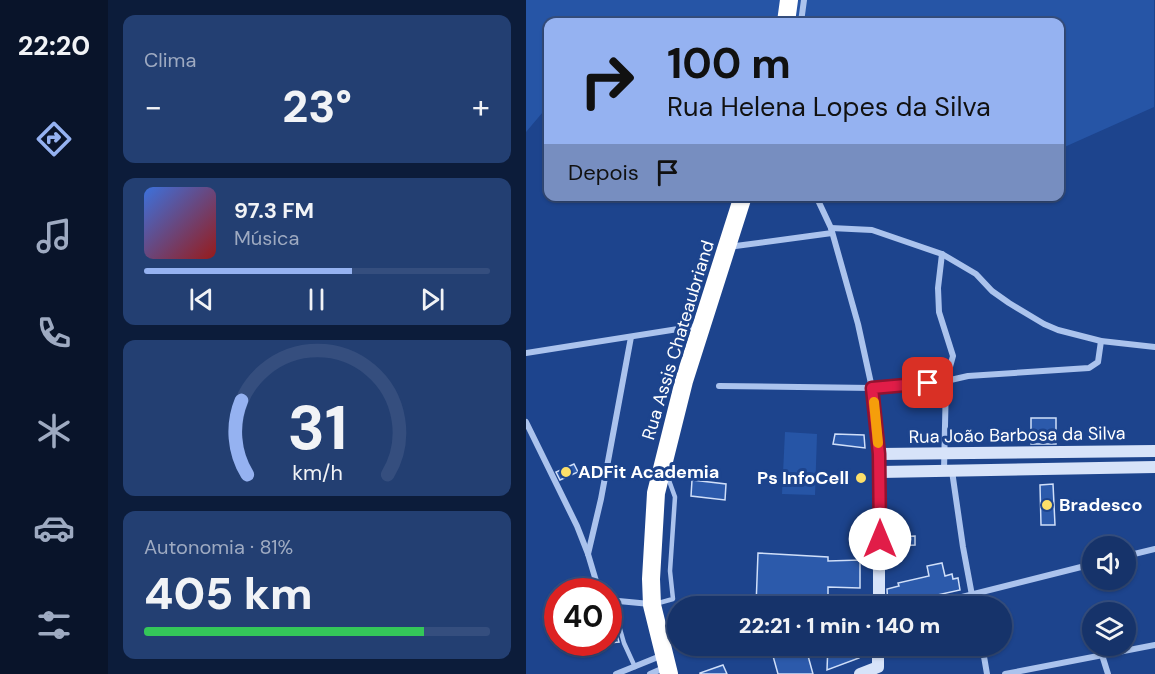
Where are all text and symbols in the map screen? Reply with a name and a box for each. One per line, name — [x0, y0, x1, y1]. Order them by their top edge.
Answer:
text: 22:20 — [18, 28, 90, 63]
text: 100 m — [667, 36, 791, 91]
icon: right — [568, 42, 646, 120]
text: Clima — [144, 47, 196, 73]
text: 23° — [282, 77, 352, 136]
text: − — [144, 85, 162, 128]
text: + — [472, 85, 490, 128]
text: Rua Helena Lopes da Silva — [667, 89, 991, 124]
icon: directions — [33, 118, 75, 160]
icon: arrive — [651, 156, 684, 189]
text: Depois — [568, 158, 639, 187]
text: 97.3 FM — [234, 196, 314, 225]
icon: music — [33, 215, 75, 257]
text: Música — [234, 225, 299, 251]
street label: Rua Assis Chateaubriand — [636, 237, 720, 443]
icon: previous — [185, 283, 218, 316]
icon: pause — [300, 283, 333, 316]
icon: next — [416, 283, 449, 316]
icon: phone — [33, 312, 75, 354]
pin — [902, 357, 953, 408]
icon: arrive — [911, 366, 944, 399]
text: 31 — [287, 388, 347, 469]
icon: climate — [33, 410, 75, 452]
street label: Rua João Barbosa da Silva — [908, 421, 1126, 449]
text: km/h — [292, 460, 342, 488]
place label: ADFit Academia — [578, 460, 719, 484]
marker: ADFit Academia — [559, 465, 573, 479]
place label: Ps InfoCell — [757, 466, 849, 490]
marker: Ps InfoCell — [854, 471, 868, 485]
place label: Bradesco — [1059, 493, 1143, 517]
marker: Bradesco — [1040, 498, 1054, 512]
icon: car — [33, 507, 75, 549]
position arrow — [848, 507, 912, 571]
text: Autonomia · 81% — [144, 534, 293, 560]
map controls — [1082, 536, 1136, 656]
button: sound — [1082, 536, 1136, 590]
text: 405 km — [144, 564, 313, 623]
speed limit sign: 40 — [544, 578, 622, 656]
button: layers — [1082, 602, 1136, 656]
icon: filters — [33, 604, 75, 646]
text: 22:21 · 1 min · 140 m — [739, 611, 940, 640]

